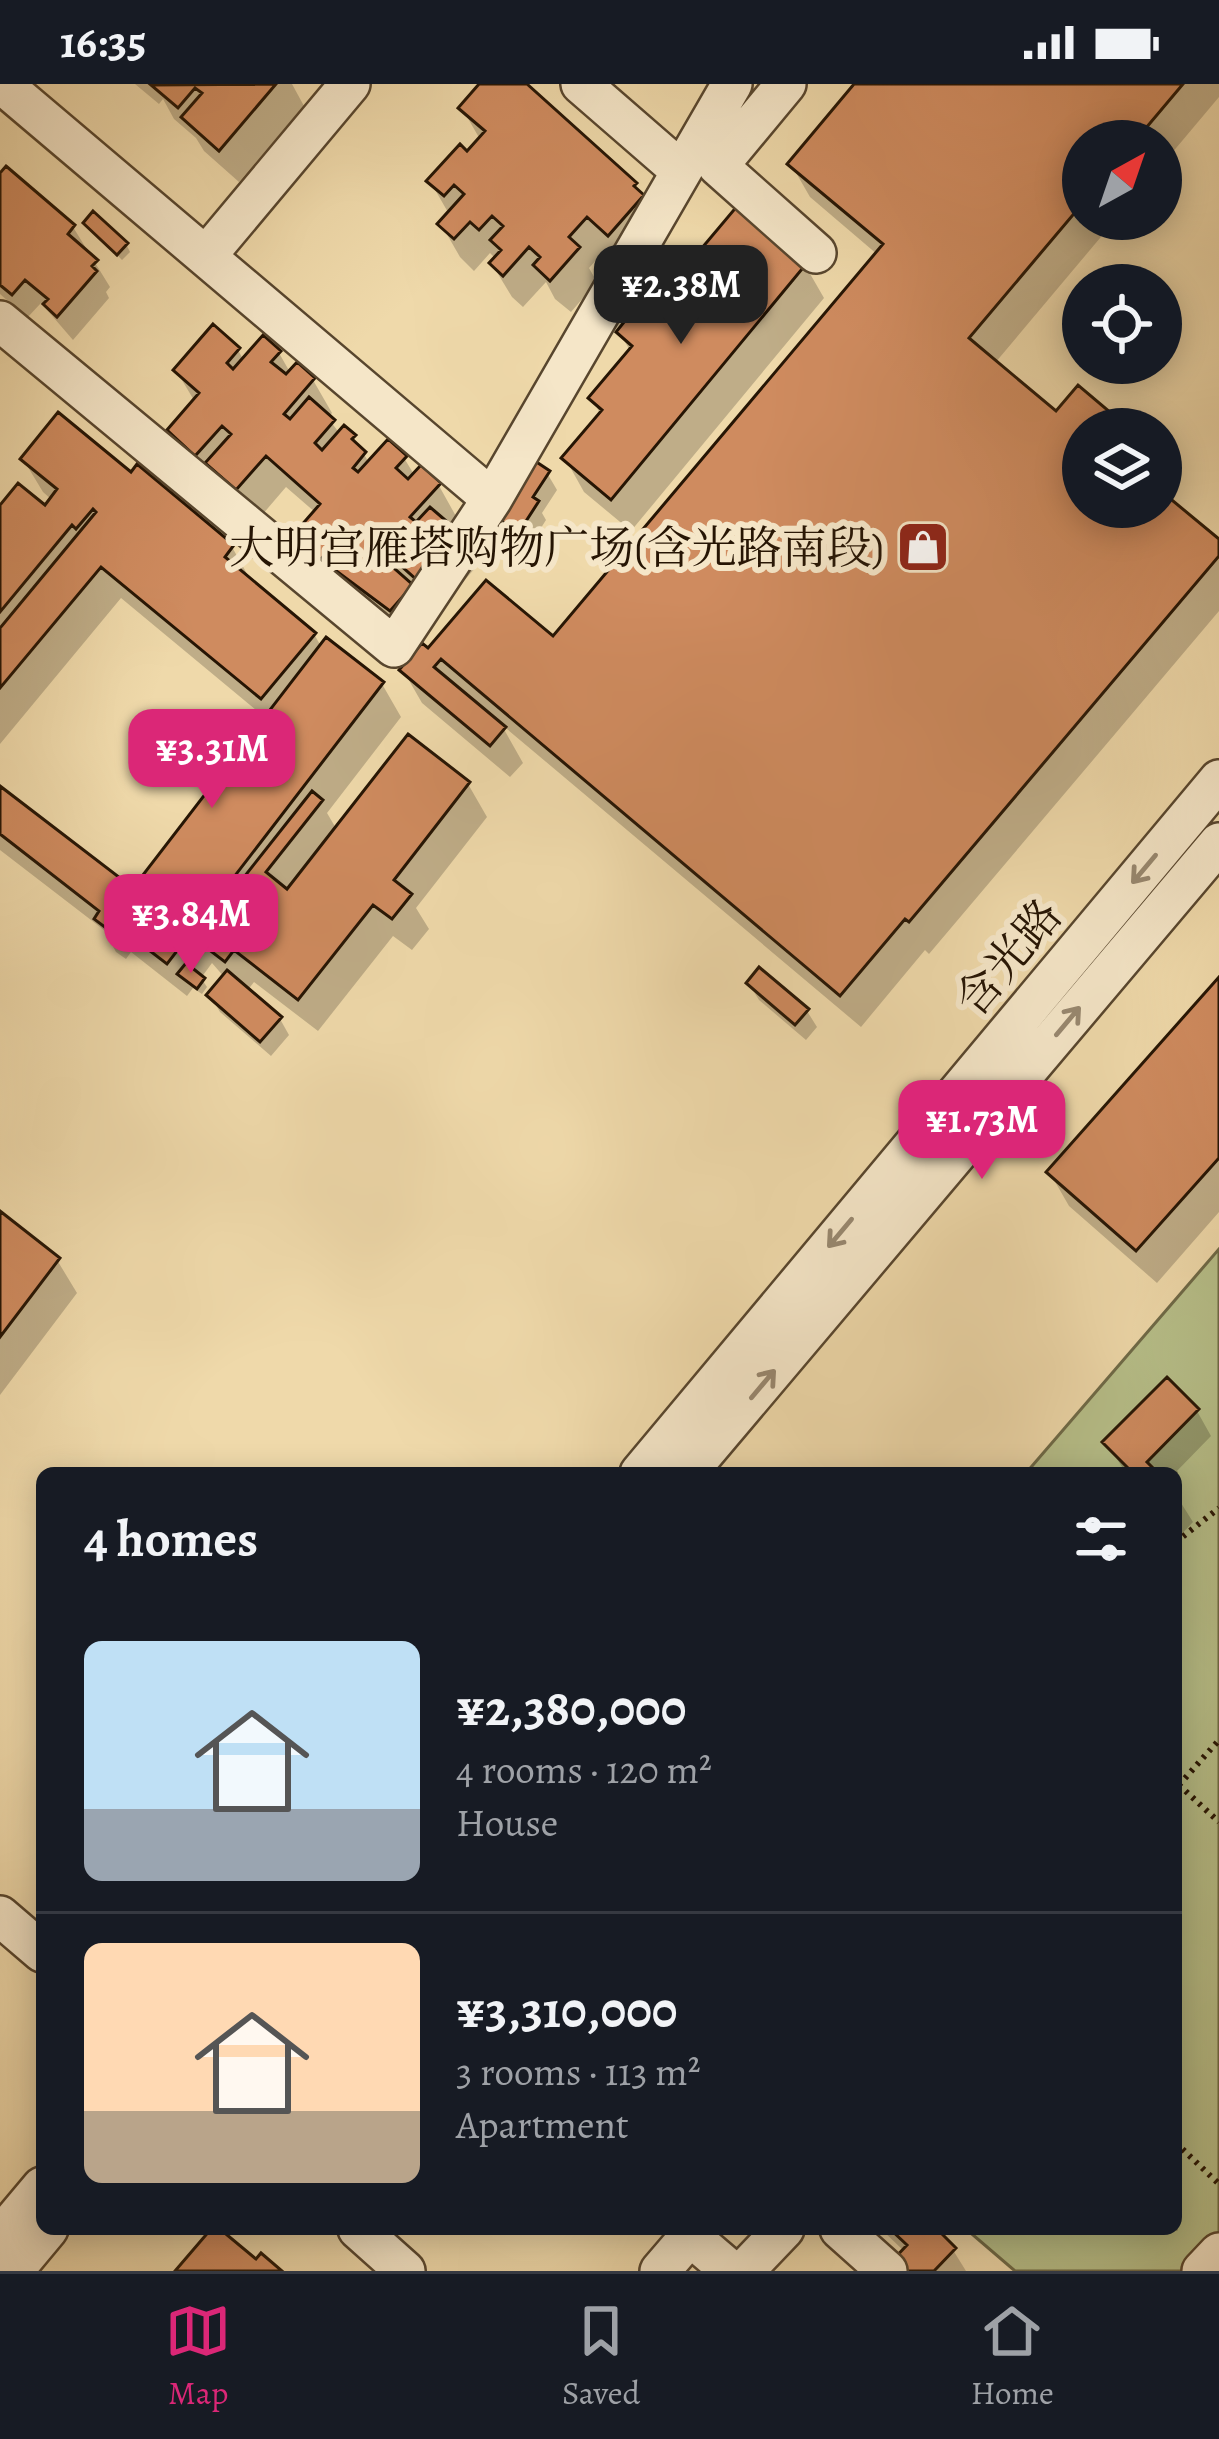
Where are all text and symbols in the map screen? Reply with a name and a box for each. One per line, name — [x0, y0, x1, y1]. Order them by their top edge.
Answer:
text: 16:35 — [60, 11, 146, 73]
north arrow — [1062, 120, 1182, 240]
map controls — [1062, 120, 1182, 528]
pin: ¥2.38M — [583, 245, 779, 347]
text: ¥2.38M — [621, 257, 741, 310]
button: locate — [1062, 264, 1182, 384]
button: layers — [1062, 408, 1182, 528]
place label: 大明宫雁塔购物广场(含光路南段) — [229, 517, 884, 579]
shop icon: 大明宫雁塔购物广场(含光路南段) — [895, 519, 951, 575]
pin: ¥3.31M — [114, 709, 310, 811]
text: ¥3.31M — [155, 721, 269, 774]
one-way arrow — [1131, 853, 1158, 884]
pin: ¥3.84M — [93, 874, 289, 976]
text: ¥3.84M — [131, 886, 251, 939]
street label: 含光路 — [942, 886, 1076, 1029]
one-way arrow — [1054, 1006, 1082, 1037]
pin: ¥1.73M — [884, 1080, 1080, 1182]
text: ¥1.73M — [925, 1092, 1039, 1145]
one-way arrow — [827, 1217, 855, 1248]
one-way arrow — [748, 1369, 776, 1400]
text: 4 homes — [84, 1504, 258, 1574]
icon: filters — [1068, 1506, 1134, 1572]
text: ¥2,380,000 — [456, 1673, 686, 1743]
icon: home — [180, 1689, 324, 1833]
text: 4 rooms · 120 m² — [456, 1743, 712, 1796]
text: House — [456, 1796, 558, 1849]
text: ¥3,310,000 — [456, 1975, 677, 2045]
icon: home — [180, 1991, 324, 2135]
text: 3 rooms · 113 m² — [456, 2045, 701, 2098]
text: Apartment — [456, 2098, 629, 2151]
tab: Map — [165, 2298, 231, 2415]
tab: Saved — [562, 2298, 640, 2415]
tab: Home — [971, 2298, 1054, 2415]

